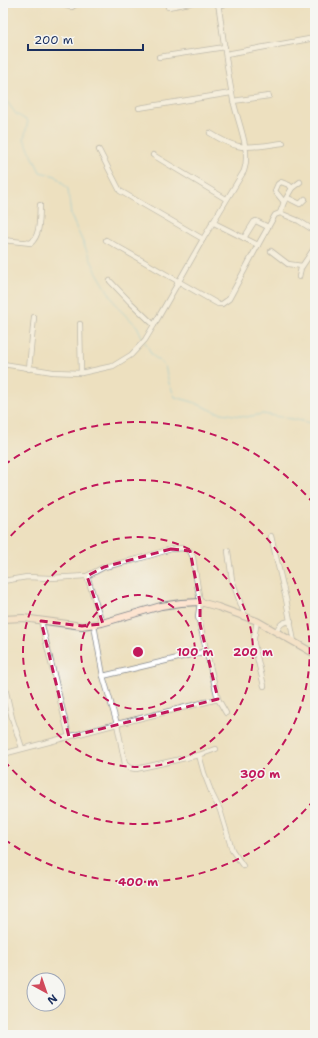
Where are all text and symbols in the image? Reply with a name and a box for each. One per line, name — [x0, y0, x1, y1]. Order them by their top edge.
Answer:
scale bar — [28, 26, 143, 52]
text: 200 m — [34, 32, 73, 48]
text: 100 m — [177, 644, 214, 660]
text: 200 m — [233, 644, 273, 660]
centre of rings — [131, 645, 145, 659]
text: 300 m — [240, 766, 280, 782]
text: 400 m — [118, 874, 158, 890]
north arrow — [26, 972, 66, 1012]
text: N — [44, 991, 60, 1008]

